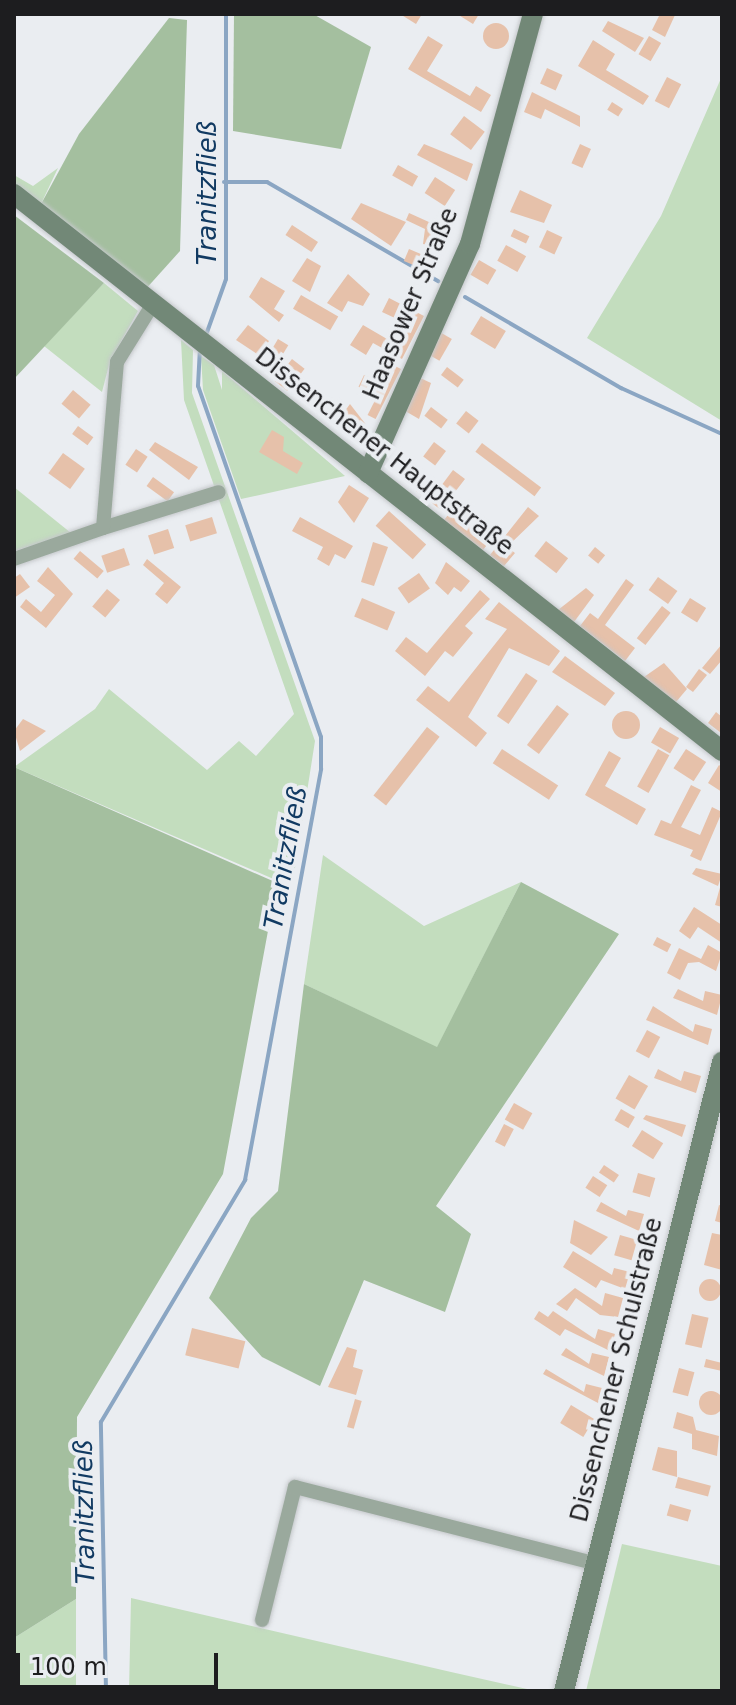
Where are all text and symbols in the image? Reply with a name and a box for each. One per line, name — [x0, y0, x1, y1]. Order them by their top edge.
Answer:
water label: Tranitzfließ — [192, 121, 224, 265]
street label: Haasower Straße — [358, 204, 464, 404]
street label: Dissenchener Hauptstraße — [249, 342, 519, 562]
water label: Tranitzfließ — [258, 784, 314, 932]
street label: Dissenchener Schulstraße — [565, 1215, 669, 1525]
water label: Tranitzfließ — [68, 1440, 102, 1584]
scale bar — [20, 1637, 222, 1687]
text: 100 m — [30, 1653, 107, 1681]

